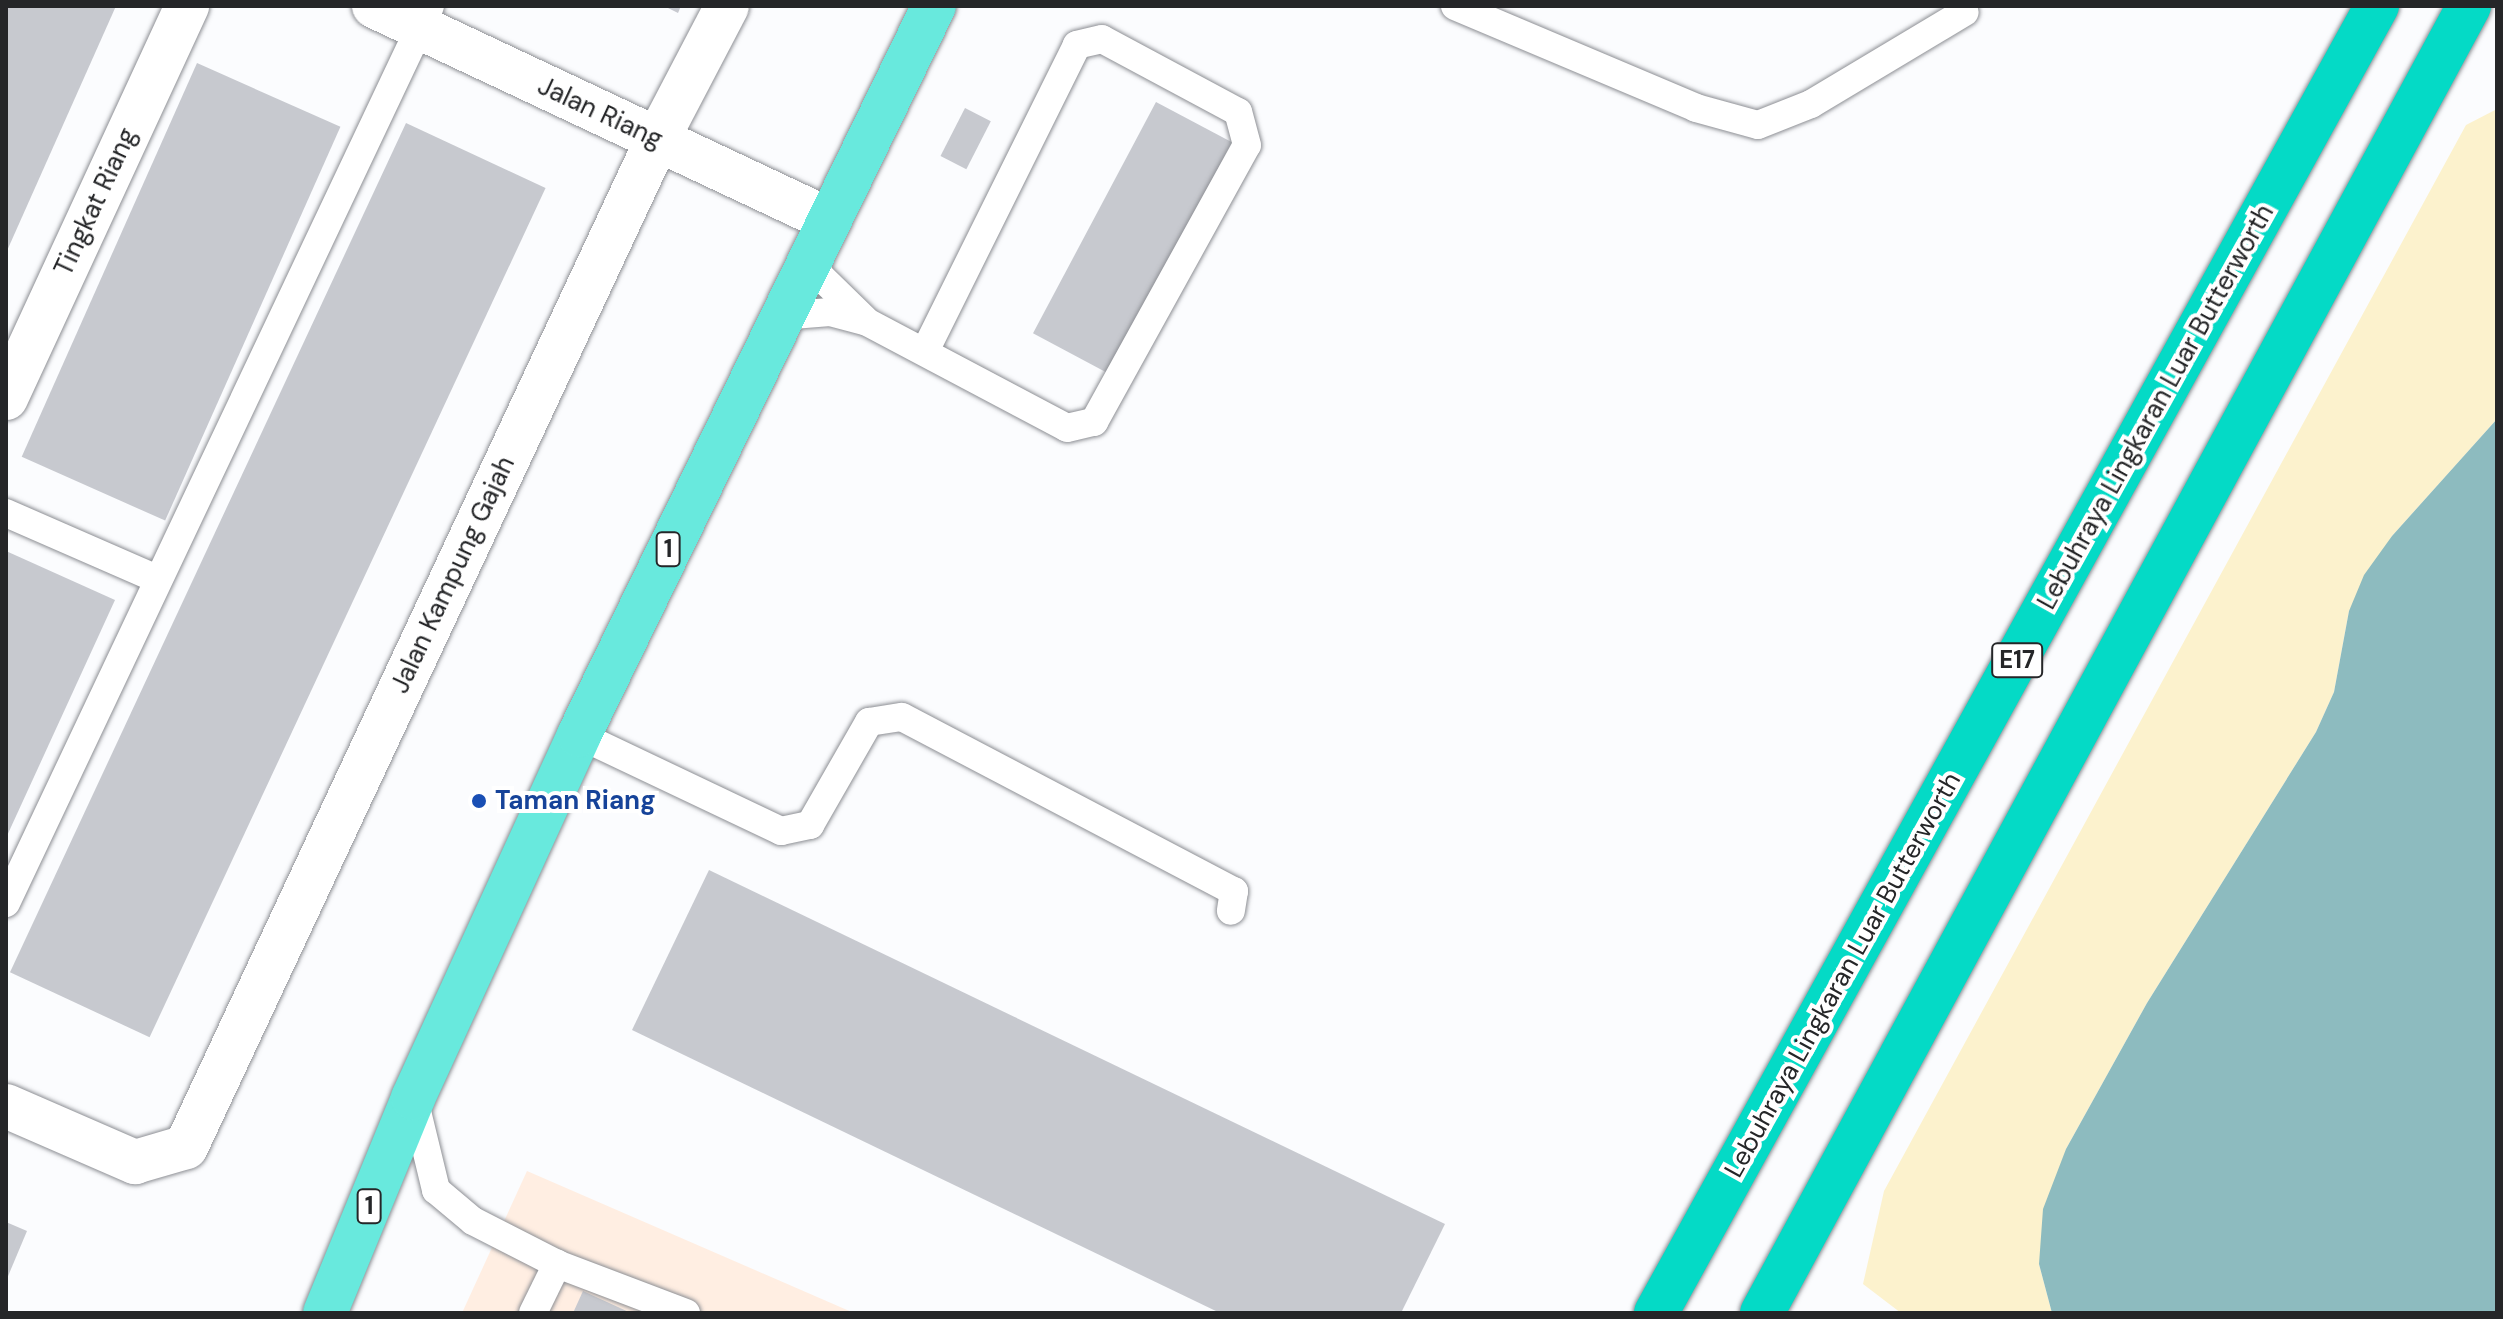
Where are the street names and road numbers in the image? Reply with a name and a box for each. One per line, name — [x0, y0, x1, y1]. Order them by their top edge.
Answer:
street label: Jalan Riang — [533, 71, 667, 155]
street label: Tingkat Riang — [48, 123, 144, 281]
street label: Lebuhraya Lingkaran Luar Butterworth — [2031, 199, 2281, 615]
street label: Jalan Kampung Gajah — [384, 452, 522, 698]
road number: 1 — [654, 529, 682, 569]
road number: E17 — [1991, 640, 2043, 680]
street label: Lebuhraya Lingkaran Luar Butterworth — [1718, 767, 1968, 1183]
road number: 1 — [355, 1186, 383, 1226]

